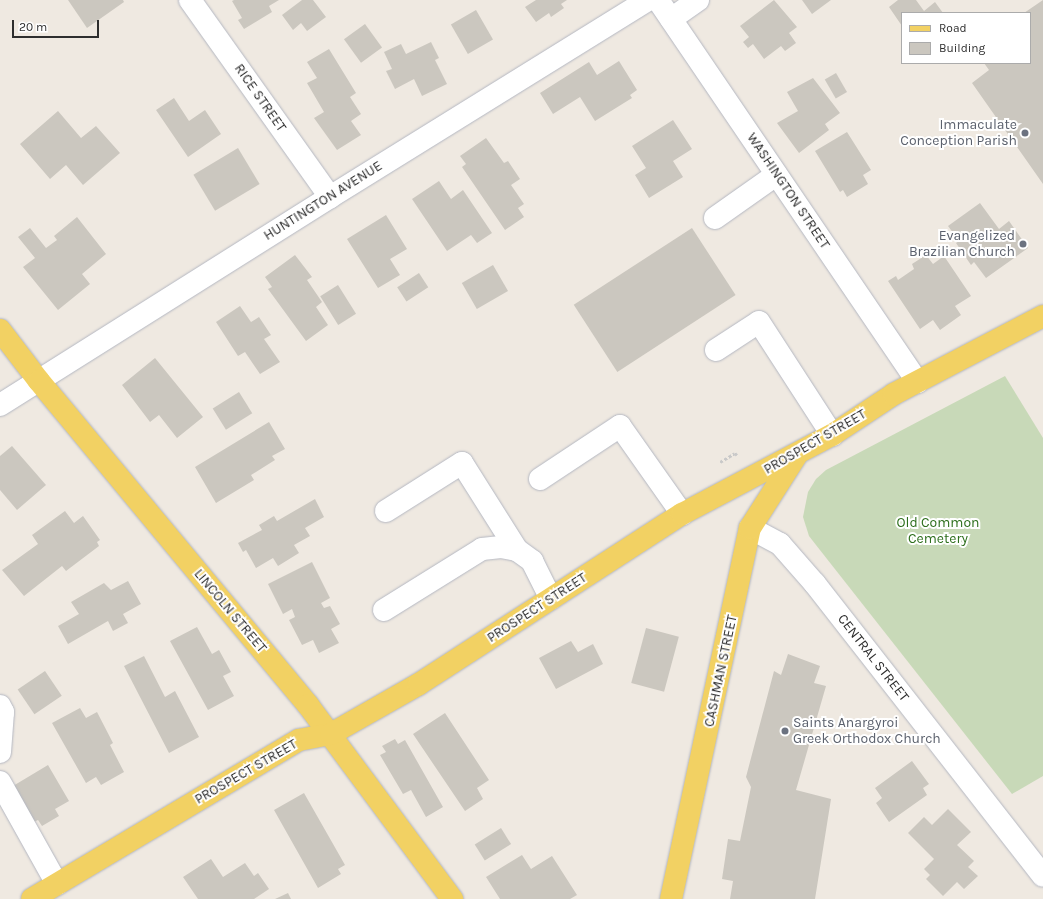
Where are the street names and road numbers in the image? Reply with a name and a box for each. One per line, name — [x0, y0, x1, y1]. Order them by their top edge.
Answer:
street label: RICE STREET — [230, 61, 290, 135]
street label: WASHINGTON STREET — [743, 130, 833, 252]
street label: HUNTINGTON AVENUE — [261, 158, 385, 244]
street label: PROSPECT STREET — [761, 406, 869, 478]
street label: LINCOLN STREET — [190, 566, 270, 656]
street label: PROSPECT STREET — [484, 570, 590, 646]
street label: CENTRAL STREET — [834, 611, 912, 705]
street label: CASHMAN STREET — [701, 613, 741, 729]
street label: PROSPECT STREET — [192, 736, 300, 808]

